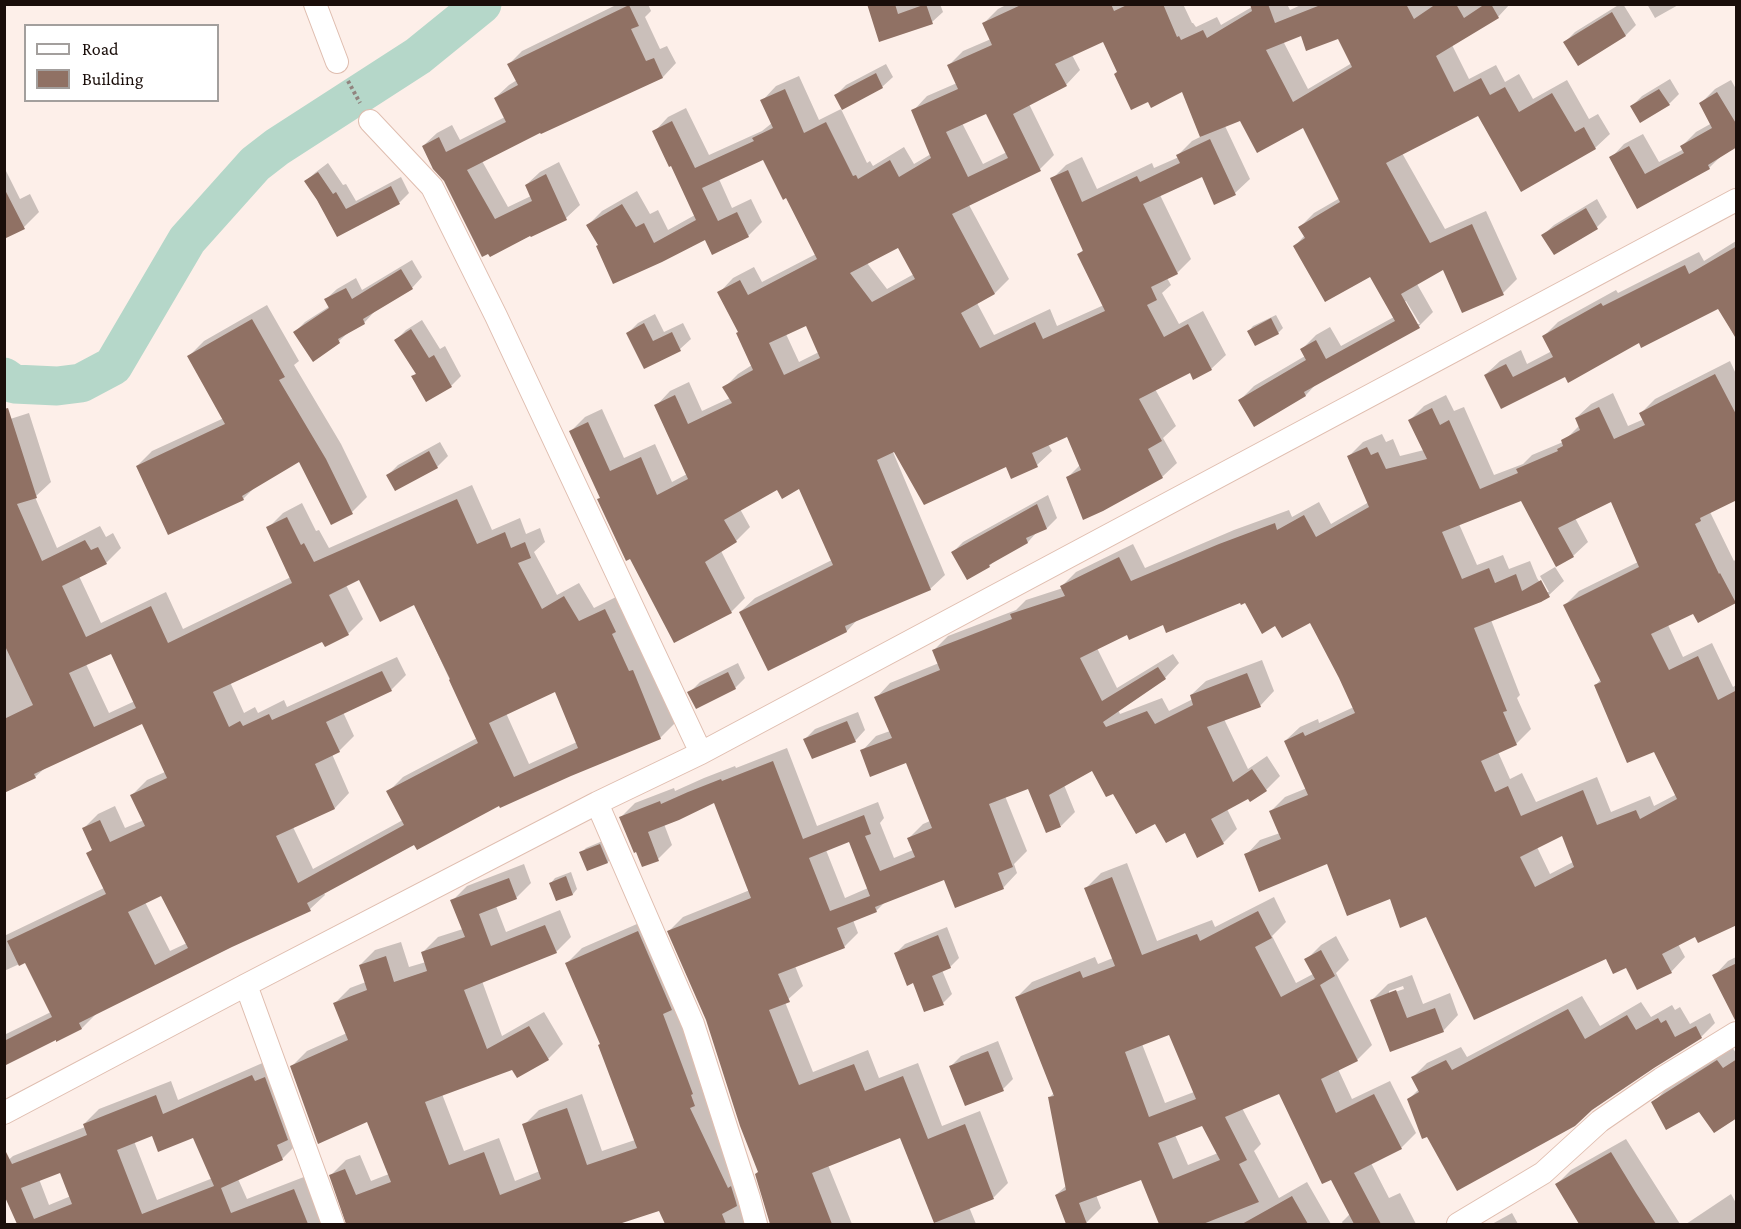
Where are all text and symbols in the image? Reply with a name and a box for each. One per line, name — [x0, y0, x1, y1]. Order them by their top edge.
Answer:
legend — [24, 24, 219, 102]
text: Road — [82, 39, 119, 59]
text: Building — [82, 69, 143, 89]

